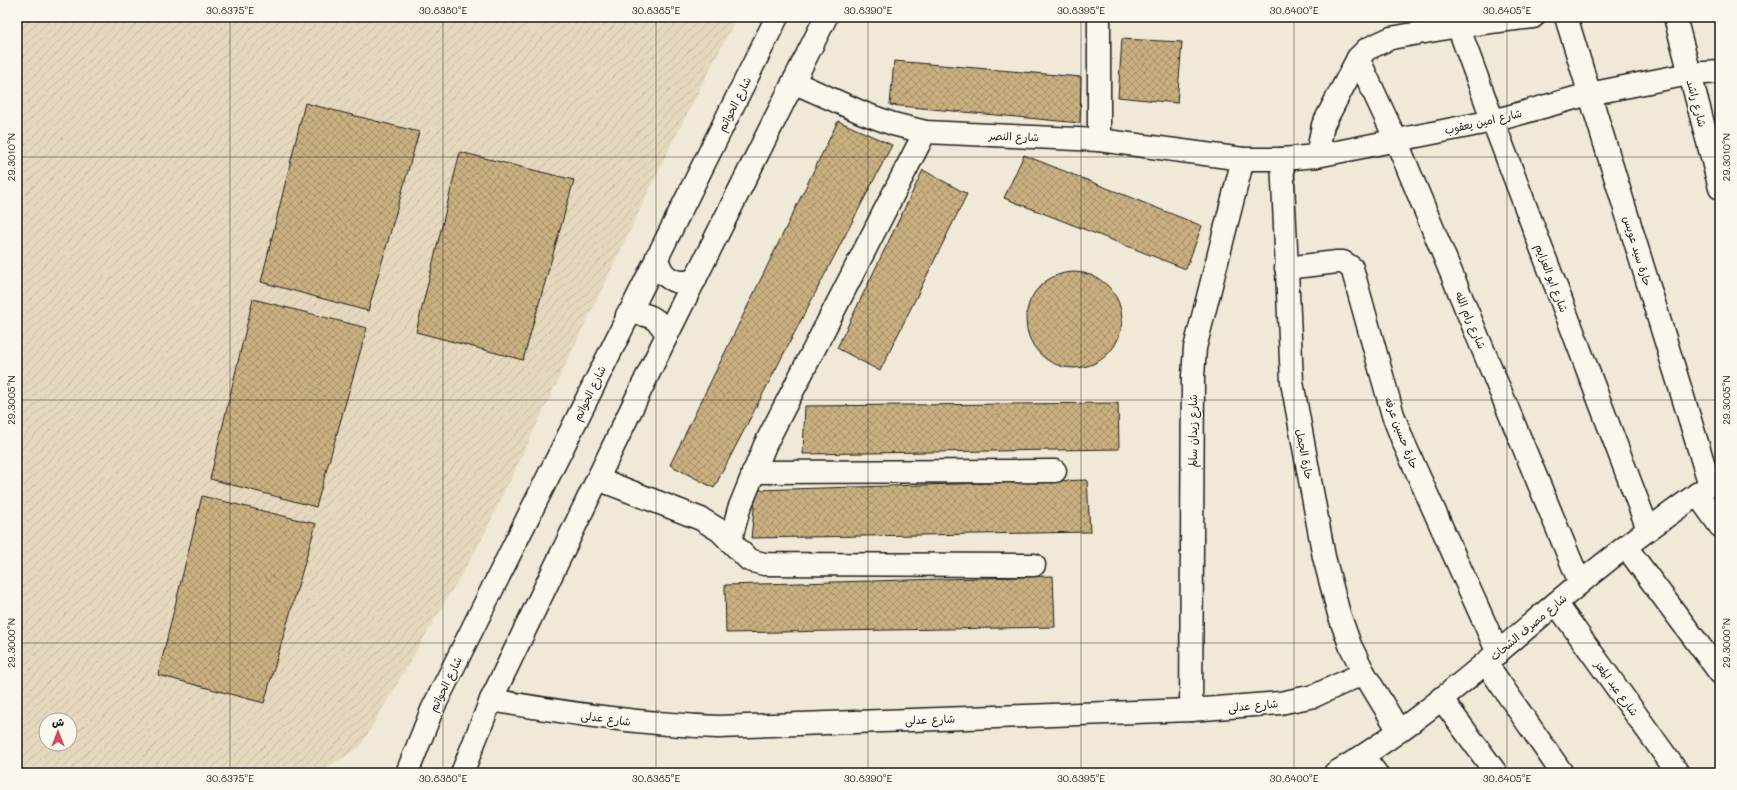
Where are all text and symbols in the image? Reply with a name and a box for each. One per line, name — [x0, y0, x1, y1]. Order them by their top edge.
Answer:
text: 30.8375°E — [206, 3, 254, 17]
text: 30.8380°E — [419, 3, 468, 17]
text: 30.8385°E — [632, 3, 680, 17]
text: 30.8390°E — [844, 3, 893, 17]
text: 30.8395°E — [1057, 3, 1105, 17]
text: 30.8400°E — [1270, 3, 1319, 17]
text: 30.8405°E — [1483, 3, 1532, 17]
street label: شارع الحواتم — [714, 74, 756, 135]
street label: شارع راشد — [1682, 78, 1711, 129]
street label: شارع امين يعقوب — [1443, 105, 1524, 139]
street label: شارع النصر — [988, 128, 1039, 146]
text: 29.3010°N — [4, 133, 18, 181]
text: 29.3010°N — [1719, 133, 1733, 181]
street label: حارة سيد عويس — [1619, 214, 1656, 288]
street label: شارع ابو العزايم — [1530, 242, 1572, 315]
street label: شارع رام الله — [1450, 289, 1490, 352]
street label: شارع الحواتم — [569, 363, 611, 424]
text: 29.3005°N — [4, 375, 18, 425]
text: 29.3005°N — [1719, 375, 1733, 425]
street label: شارع زيدان سالم — [1185, 394, 1202, 468]
street label: حارة حسين عرفه — [1381, 395, 1423, 471]
street label: حارة الجمل — [1293, 427, 1317, 481]
street label: شارع مصرف الشحات — [1486, 590, 1571, 665]
text: 29.3000°N — [4, 618, 18, 668]
text: 29.3000°N — [1719, 618, 1733, 668]
street label: شارع الحواتم — [425, 654, 467, 715]
street label: شارع عبد المعز — [1590, 657, 1642, 720]
street label: شارع عدلى — [1227, 695, 1279, 717]
street label: شارع عدلى — [580, 707, 632, 731]
street label: شارع عدلى — [905, 711, 955, 729]
north arrow — [38, 712, 78, 752]
text: ش — [52, 714, 64, 729]
text: 30.8375°E — [206, 771, 254, 785]
text: 30.8380°E — [419, 771, 468, 785]
text: 30.8385°E — [632, 771, 680, 785]
text: 30.8390°E — [844, 771, 893, 785]
text: 30.8395°E — [1057, 771, 1105, 785]
text: 30.8400°E — [1270, 771, 1319, 785]
text: 30.8405°E — [1483, 771, 1532, 785]

